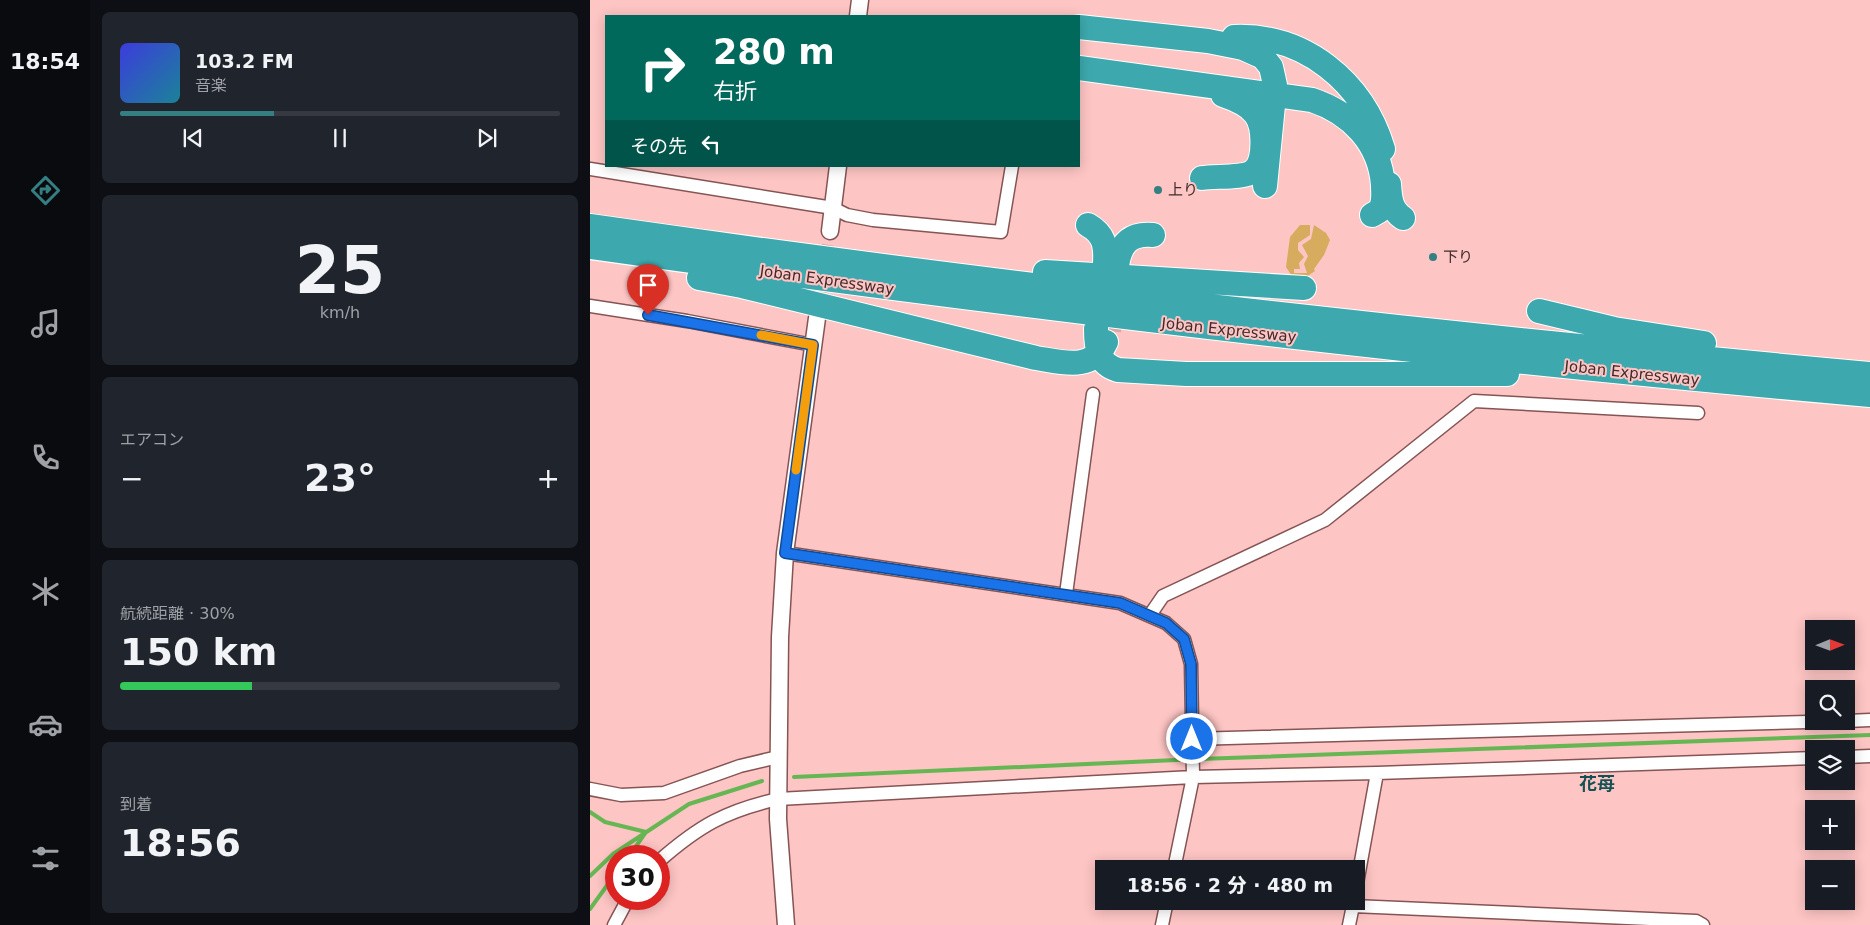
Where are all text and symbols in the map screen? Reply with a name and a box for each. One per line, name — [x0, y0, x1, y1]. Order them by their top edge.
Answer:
text: 280 m — [713, 32, 835, 72]
icon: right — [630, 35, 695, 100]
text: 18:54 — [10, 49, 80, 74]
text: 103.2 FM — [195, 50, 294, 72]
text: 音楽 — [195, 76, 227, 95]
text: 右折 — [713, 79, 757, 104]
icon: previous — [179, 124, 207, 152]
icon: pause — [326, 124, 354, 152]
icon: next — [473, 124, 501, 152]
icon: left — [697, 130, 725, 158]
text: その先 — [630, 135, 687, 157]
icon: directions — [28, 173, 63, 208]
place label: 上り — [1168, 181, 1198, 199]
marker: 上り — [1152, 184, 1164, 196]
text: 25 — [295, 233, 385, 308]
place label: 下り — [1443, 248, 1473, 266]
marker: 下り — [1427, 251, 1439, 263]
street label: Joban Expressway — [758, 262, 895, 298]
pin — [627, 264, 669, 315]
icon: arrive — [634, 271, 662, 299]
text: km/h — [320, 303, 360, 322]
icon: music — [28, 306, 63, 341]
street label: Joban Expressway — [1160, 314, 1297, 346]
street label: Joban Expressway — [1563, 357, 1700, 389]
text: エアコン — [120, 430, 184, 449]
icon: phone — [28, 440, 63, 475]
text: 23° — [304, 456, 376, 500]
text: − — [120, 462, 143, 495]
text: + — [537, 462, 560, 495]
icon: climate — [28, 574, 63, 609]
text: 航続距離 · 30% — [120, 604, 235, 623]
north arrow — [1805, 620, 1855, 670]
map controls — [1805, 620, 1855, 910]
text: 150 km — [120, 630, 277, 674]
button: search — [1805, 680, 1855, 730]
icon: car — [28, 707, 63, 742]
position arrow — [1165, 712, 1217, 764]
button: layers — [1805, 740, 1855, 790]
district label: 花苺 — [1579, 773, 1615, 794]
text: 到着 — [120, 795, 152, 814]
button: + — [1805, 800, 1855, 850]
text: 18:56 — [120, 821, 241, 865]
icon: filters — [28, 841, 63, 876]
speed limit sign: 30 — [605, 845, 670, 910]
button: − — [1805, 860, 1855, 910]
text: 18:56 · 2 分 · 480 m — [1127, 874, 1333, 896]

